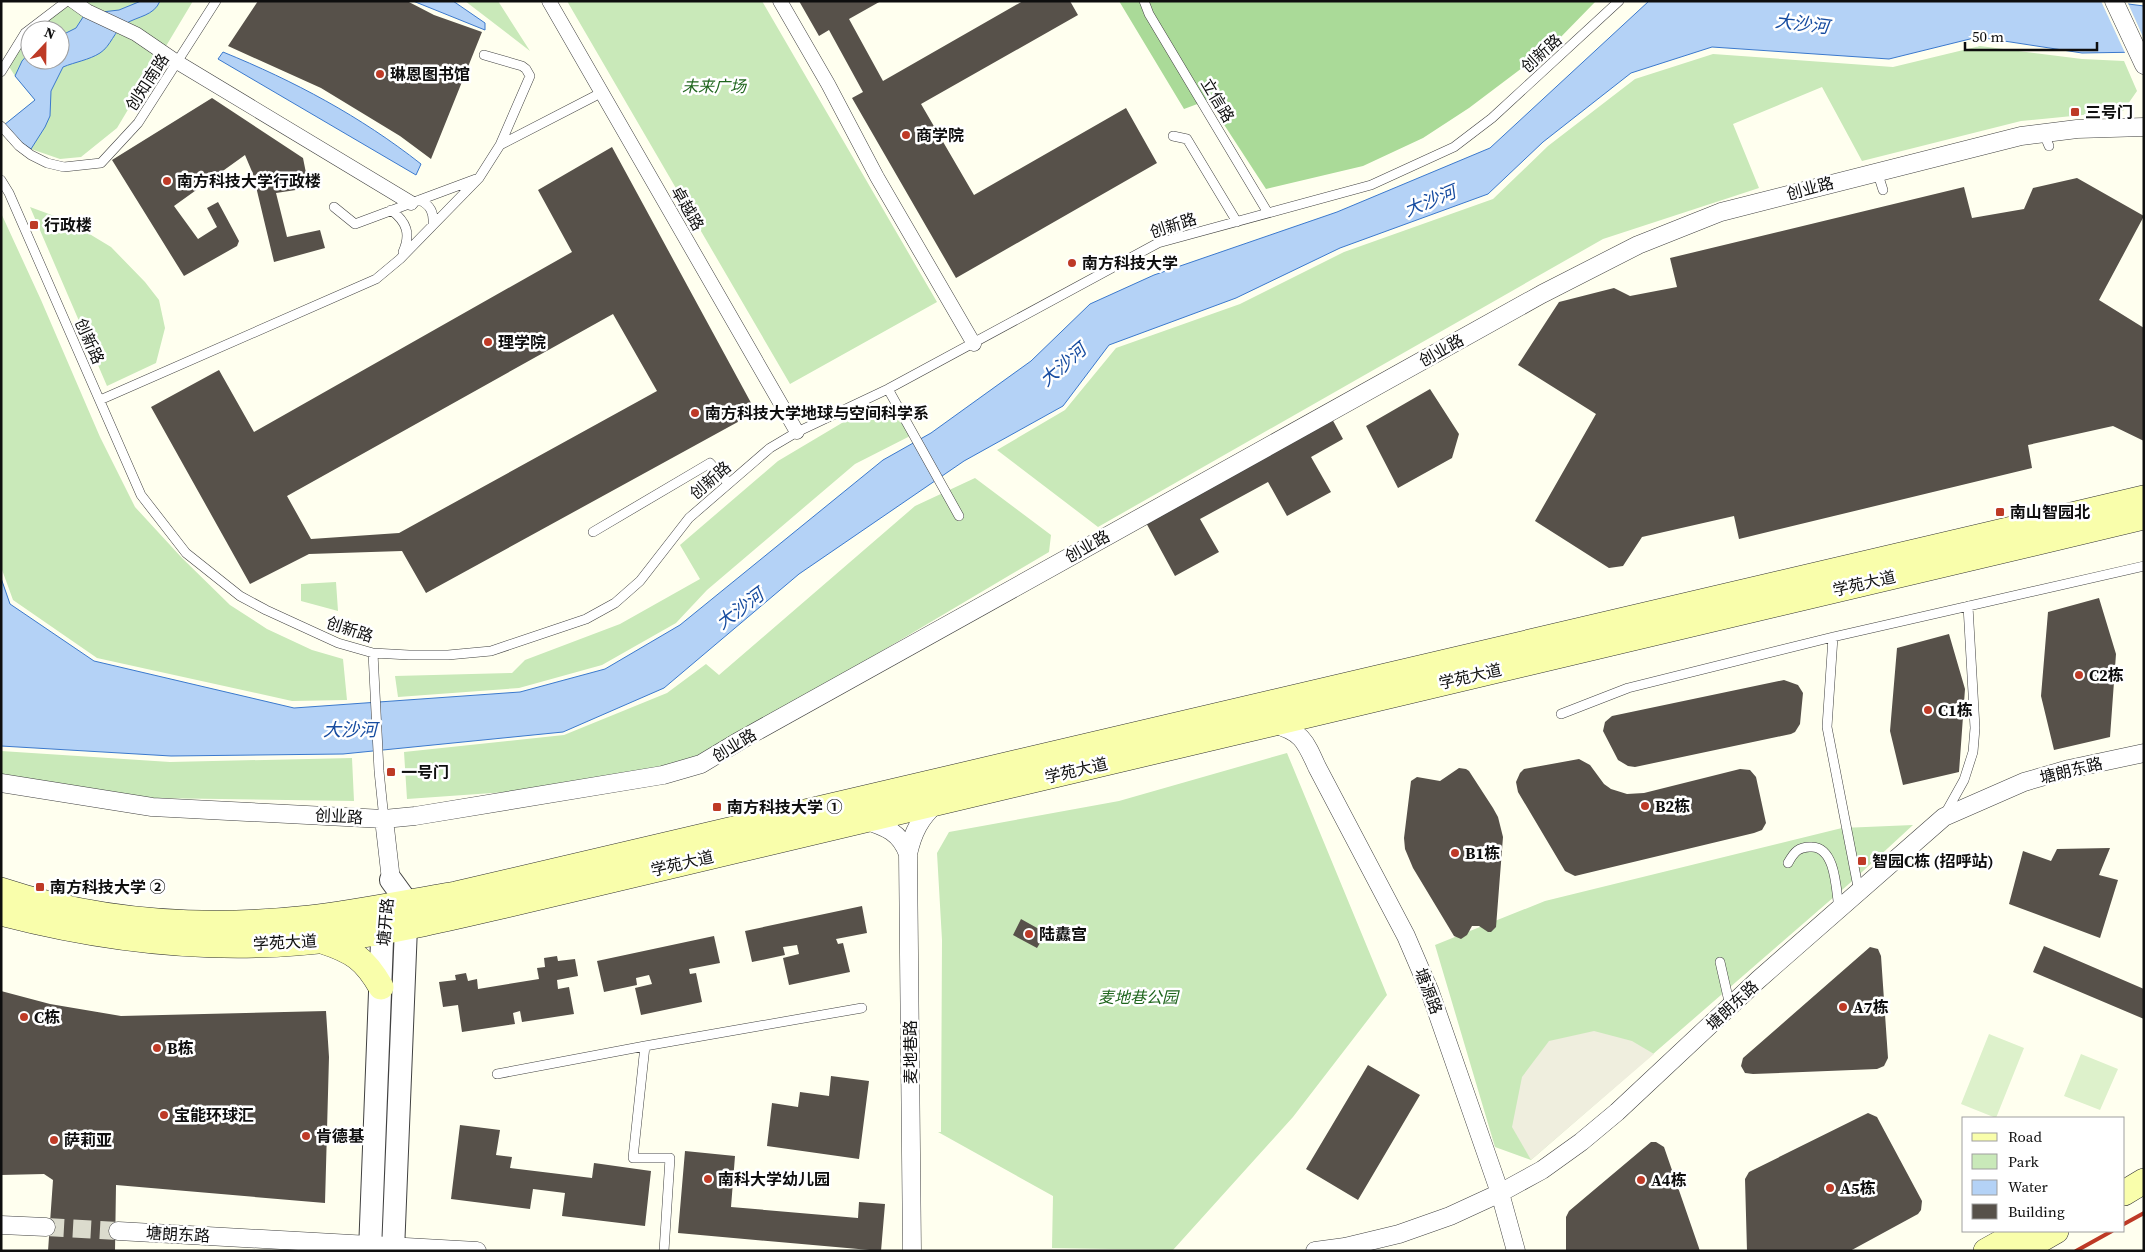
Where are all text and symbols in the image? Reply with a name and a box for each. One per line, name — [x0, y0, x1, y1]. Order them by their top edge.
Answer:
water label: 大沙河 — [1774, 8, 1833, 40]
north arrow — [20, 20, 70, 70]
scale bar — [1965, 20, 2098, 52]
text: N — [41, 22, 58, 44]
text: 50 m — [1972, 26, 2004, 47]
street label: 创新路 — [1516, 29, 1566, 77]
street label: 创知南路 — [120, 49, 174, 115]
place label: 琳恩图书馆 — [390, 63, 470, 85]
marker: 琳恩图书馆 — [374, 68, 386, 80]
street label: 立信路 — [1196, 74, 1240, 126]
park label: 未来广场 — [682, 75, 748, 97]
place label: 三号门 — [2085, 101, 2133, 123]
marker: 三号门 — [2069, 106, 2081, 118]
place label: 商学院 — [916, 124, 964, 146]
marker: 商学院 — [900, 129, 912, 141]
place label: 南方科技大学行政楼 — [177, 170, 321, 192]
street label: 创业路 — [1784, 171, 1836, 205]
marker: 南方科技大学行政楼 — [161, 175, 173, 187]
water label: 大沙河 — [1400, 178, 1462, 222]
street label: 卓越路 — [666, 182, 710, 234]
street label: 创新路 — [1147, 207, 1199, 243]
place label: 行政楼 — [44, 214, 92, 236]
marker: 行政楼 — [28, 219, 40, 231]
place label: 南方科技大学 — [1082, 252, 1178, 274]
marker: 南方科技大学 — [1066, 257, 1078, 269]
street label: 创新路 — [70, 315, 110, 367]
street label: 创业路 — [1415, 329, 1467, 371]
place label: 理学院 — [498, 331, 546, 353]
marker: 理学院 — [482, 336, 494, 348]
water label: 大沙河 — [1034, 336, 1094, 392]
place label: 南方科技大学地球与空间科学系 — [705, 402, 929, 424]
marker: 南方科技大学地球与空间科学系 — [689, 407, 701, 419]
street label: 创新路 — [685, 456, 735, 504]
place label: 南山智园北 — [2010, 501, 2090, 523]
marker: 南山智园北 — [1994, 506, 2006, 518]
street label: 创业路 — [1061, 525, 1113, 567]
street label: 学苑大道 — [1830, 565, 1898, 601]
water label: 大沙河 — [711, 581, 771, 635]
street label: 创新路 — [324, 611, 376, 647]
street label: 学苑大道 — [1436, 658, 1504, 694]
place label: C2栋 — [2089, 664, 2124, 686]
marker: C2栋 — [2073, 669, 2085, 681]
place label: C1栋 — [1938, 699, 1973, 721]
marker: C1栋 — [1922, 704, 1934, 716]
water label: 大沙河 — [323, 717, 380, 742]
street label: 创业路 — [708, 723, 760, 767]
street label: 学苑大道 — [1042, 752, 1110, 788]
street label: 塘朗东路 — [2037, 752, 2105, 788]
place label: 一号门 — [401, 761, 449, 783]
marker: 一号门 — [385, 766, 397, 778]
place label: B2栋 — [1655, 795, 1690, 817]
place label: 南方科技大学 ① — [727, 796, 842, 818]
marker: B2栋 — [1639, 800, 1651, 812]
marker: 南方科技大学 ① — [711, 801, 723, 813]
street label: 创业路 — [314, 804, 364, 828]
place label: B1栋 — [1465, 842, 1500, 864]
street label: 学苑大道 — [648, 845, 716, 881]
marker: B1栋 — [1449, 847, 1461, 859]
place label: 智园C栋 (招呼站) — [1872, 850, 1993, 872]
marker: 智园C栋 (招呼站) — [1856, 855, 1868, 867]
place label: 南方科技大学 ② — [50, 876, 165, 898]
marker: 南方科技大学 ② — [34, 881, 46, 893]
street label: 塘开路 — [372, 897, 398, 947]
place label: 陆纛宫 — [1039, 923, 1087, 945]
marker: 陆纛宫 — [1023, 928, 1035, 940]
street label: 学苑大道 — [252, 929, 318, 955]
street label: 塘源路 — [1410, 965, 1448, 1017]
street label: 塘朗东路 — [1701, 975, 1763, 1035]
park label: 麦地巷公园 — [1098, 986, 1180, 1008]
place label: A7栋 — [1853, 996, 1888, 1018]
marker: A7栋 — [1837, 1001, 1849, 1013]
place label: C栋 — [34, 1006, 60, 1028]
marker: C栋 — [18, 1011, 30, 1023]
street label: 麦地巷路 — [899, 1020, 921, 1084]
place label: B栋 — [167, 1037, 193, 1059]
marker: B栋 — [151, 1042, 163, 1054]
place label: 宝能环球汇 — [174, 1104, 254, 1126]
marker: 宝能环球汇 — [158, 1109, 170, 1121]
legend — [1962, 1117, 2125, 1232]
place label: 肯德基 — [316, 1125, 365, 1147]
text: Road — [2008, 1126, 2042, 1147]
place label: 萨莉亚 — [64, 1129, 112, 1151]
marker: 肯德基 — [300, 1130, 312, 1142]
marker: 萨莉亚 — [48, 1134, 60, 1146]
text: Park — [2008, 1151, 2040, 1172]
place label: 南科大学幼儿园 — [718, 1168, 830, 1190]
place label: A4栋 — [1651, 1169, 1686, 1191]
marker: 南科大学幼儿园 — [702, 1173, 714, 1185]
marker: A4栋 — [1635, 1174, 1647, 1186]
text: Water — [2008, 1176, 2049, 1197]
place label: A5栋 — [1840, 1177, 1875, 1199]
marker: A5栋 — [1824, 1182, 1836, 1194]
text: Building — [2008, 1201, 2065, 1222]
street label: 塘朗东路 — [145, 1221, 211, 1247]

